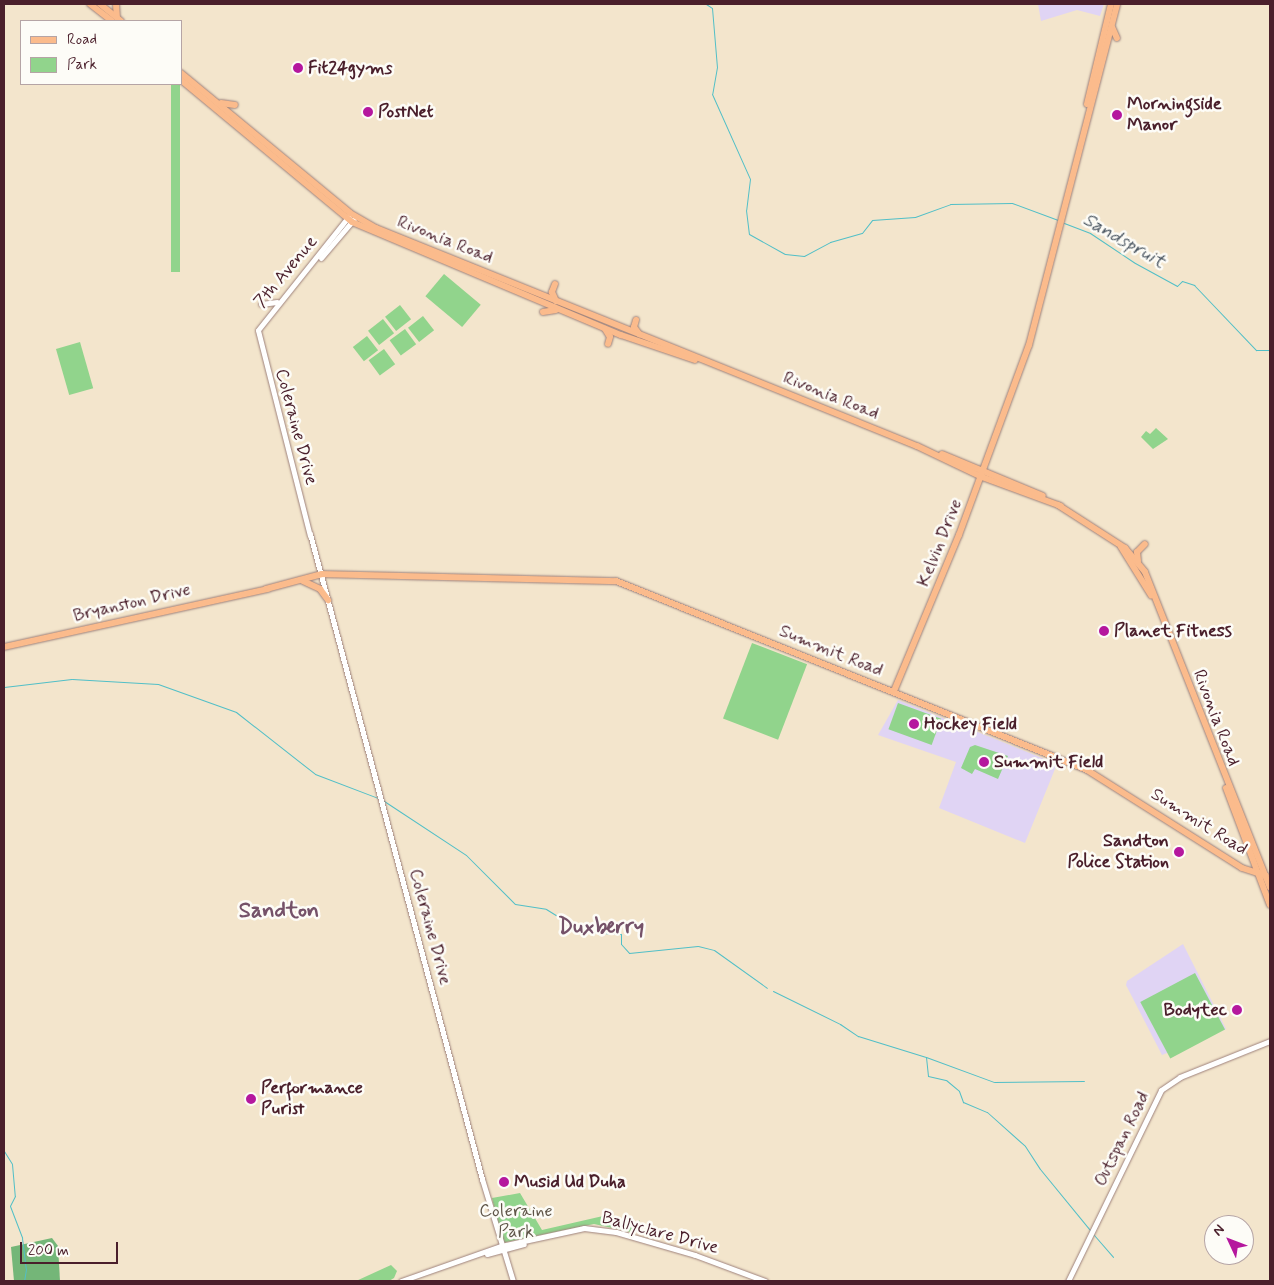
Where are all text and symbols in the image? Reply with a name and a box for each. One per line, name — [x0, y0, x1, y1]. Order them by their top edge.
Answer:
legend — [20, 20, 182, 85]
text: Road — [67, 30, 97, 50]
text: Park — [67, 55, 97, 75]
place label: Fit24gyms — [308, 57, 392, 79]
marker: Fit24gyms — [292, 62, 304, 74]
place label: Morningside Manor — [1127, 94, 1222, 136]
place label: PostNet — [378, 101, 433, 123]
marker: PostNet — [362, 106, 374, 118]
marker: Morningside Manor — [1111, 109, 1123, 121]
water label: Sandspruit — [1079, 208, 1169, 274]
street label: Rivonia Road — [395, 211, 495, 269]
street label: 7th Avenue — [250, 232, 322, 312]
street label: Coleraine Drive — [270, 367, 322, 487]
street label: Rivonia Road — [781, 367, 881, 425]
street label: Kelvin Drive — [913, 497, 967, 589]
street label: Bryanston Drive — [72, 579, 192, 627]
street label: Summit Road — [776, 620, 886, 682]
place label: Planet Fitness — [1114, 620, 1234, 642]
marker: Planet Fitness — [1098, 625, 1110, 637]
street label: Rivonia Road — [1188, 668, 1244, 768]
place label: Hockey Field — [924, 713, 1018, 735]
marker: Hockey Field — [908, 718, 920, 730]
place label: Summit Field — [994, 751, 1104, 773]
marker: Summit Field — [978, 756, 990, 768]
street label: Summit Road — [1147, 784, 1251, 860]
place label: Sandton Police Station — [1068, 831, 1169, 874]
marker: Sandton Police Station — [1173, 846, 1185, 858]
street label: Coleraine Drive — [404, 867, 456, 987]
district label: Sandton — [239, 899, 319, 925]
district label: Duxberry — [558, 915, 644, 941]
place label: Bodytec — [1164, 999, 1227, 1021]
marker: Bodytec — [1231, 1004, 1243, 1016]
place label: Performance Purist — [261, 1078, 363, 1120]
street label: Outspan Road — [1090, 1088, 1154, 1190]
marker: Performance Purist — [245, 1093, 257, 1105]
place label: Musid Ud Duha — [514, 1171, 629, 1193]
marker: Musid Ud Duha — [498, 1176, 510, 1188]
park label: Coleraine Park — [479, 1201, 553, 1244]
street label: Ballyclare Drive — [600, 1207, 720, 1259]
north arrow — [1204, 1215, 1254, 1265]
text: N — [1209, 1221, 1229, 1240]
scale bar — [22, 1232, 120, 1264]
text: 200 m — [28, 1241, 69, 1261]

